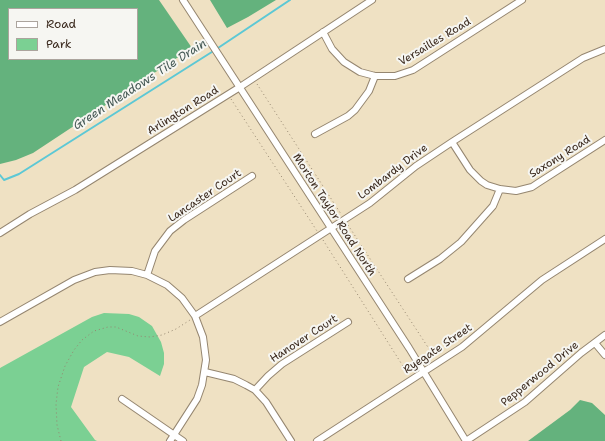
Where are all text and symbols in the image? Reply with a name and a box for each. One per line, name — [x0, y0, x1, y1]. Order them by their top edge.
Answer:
legend — [8, 8, 138, 60]
street label: Versailles Road — [397, 15, 473, 69]
text: Road — [46, 16, 76, 32]
text: Park — [46, 36, 72, 52]
water label: Green Meadows Tile Drain — [71, 36, 209, 134]
street label: Arlington Road — [145, 84, 221, 138]
street label: Saxony Road — [527, 133, 593, 181]
street label: Lombardy Drive — [356, 142, 430, 202]
street label: Morton Taylor Road North — [290, 151, 378, 279]
street label: Lancaster Court — [166, 167, 244, 225]
street label: Hanover Court — [268, 312, 340, 366]
street label: Ryegate Street — [401, 321, 475, 377]
street label: Pepperwood Drive — [499, 339, 581, 409]

